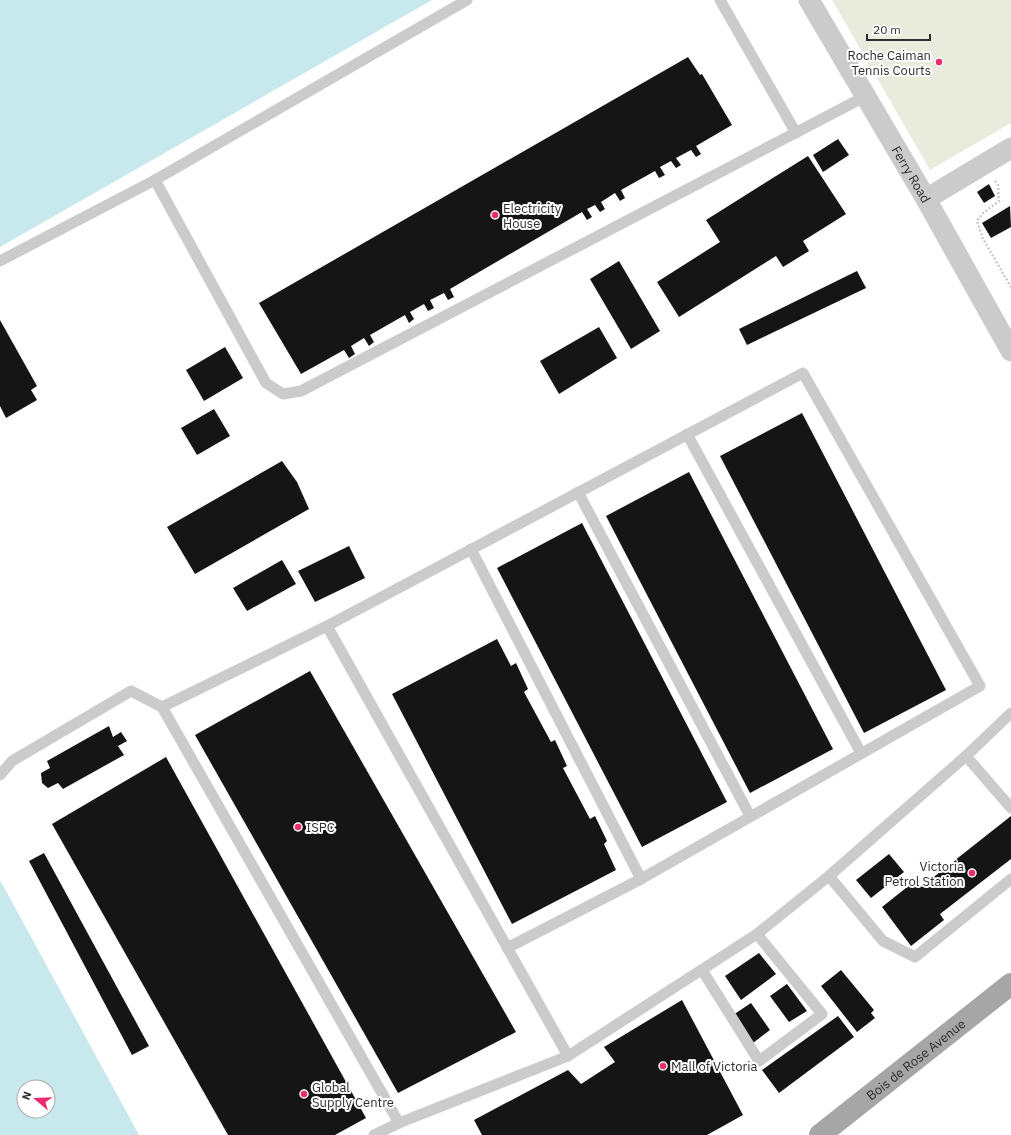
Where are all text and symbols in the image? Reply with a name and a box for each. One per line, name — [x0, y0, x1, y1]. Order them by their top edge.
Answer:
scale bar — [867, 16, 930, 42]
text: 20 m — [873, 22, 901, 37]
place label: Roche Caiman Tennis Courts — [848, 47, 931, 79]
marker: Roche Caiman Tennis Courts — [934, 57, 944, 67]
street label: Ferry Road — [888, 143, 935, 206]
place label: Electricity House — [503, 200, 562, 232]
marker: Electricity House — [490, 210, 500, 220]
place label: ISPC — [306, 819, 335, 836]
marker: ISPC — [293, 822, 303, 832]
place label: Victoria Petrol Station — [885, 858, 964, 890]
marker: Victoria Petrol Station — [967, 868, 977, 878]
street label: Bois de Rose Avenue — [863, 1015, 969, 1104]
place label: Mall of Victoria — [671, 1058, 758, 1075]
marker: Mall of Victoria — [658, 1061, 668, 1071]
north arrow — [16, 1079, 56, 1119]
place label: Global Supply Centre — [312, 1079, 394, 1111]
marker: Global Supply Centre — [299, 1089, 309, 1099]
text: N — [19, 1090, 34, 1102]

